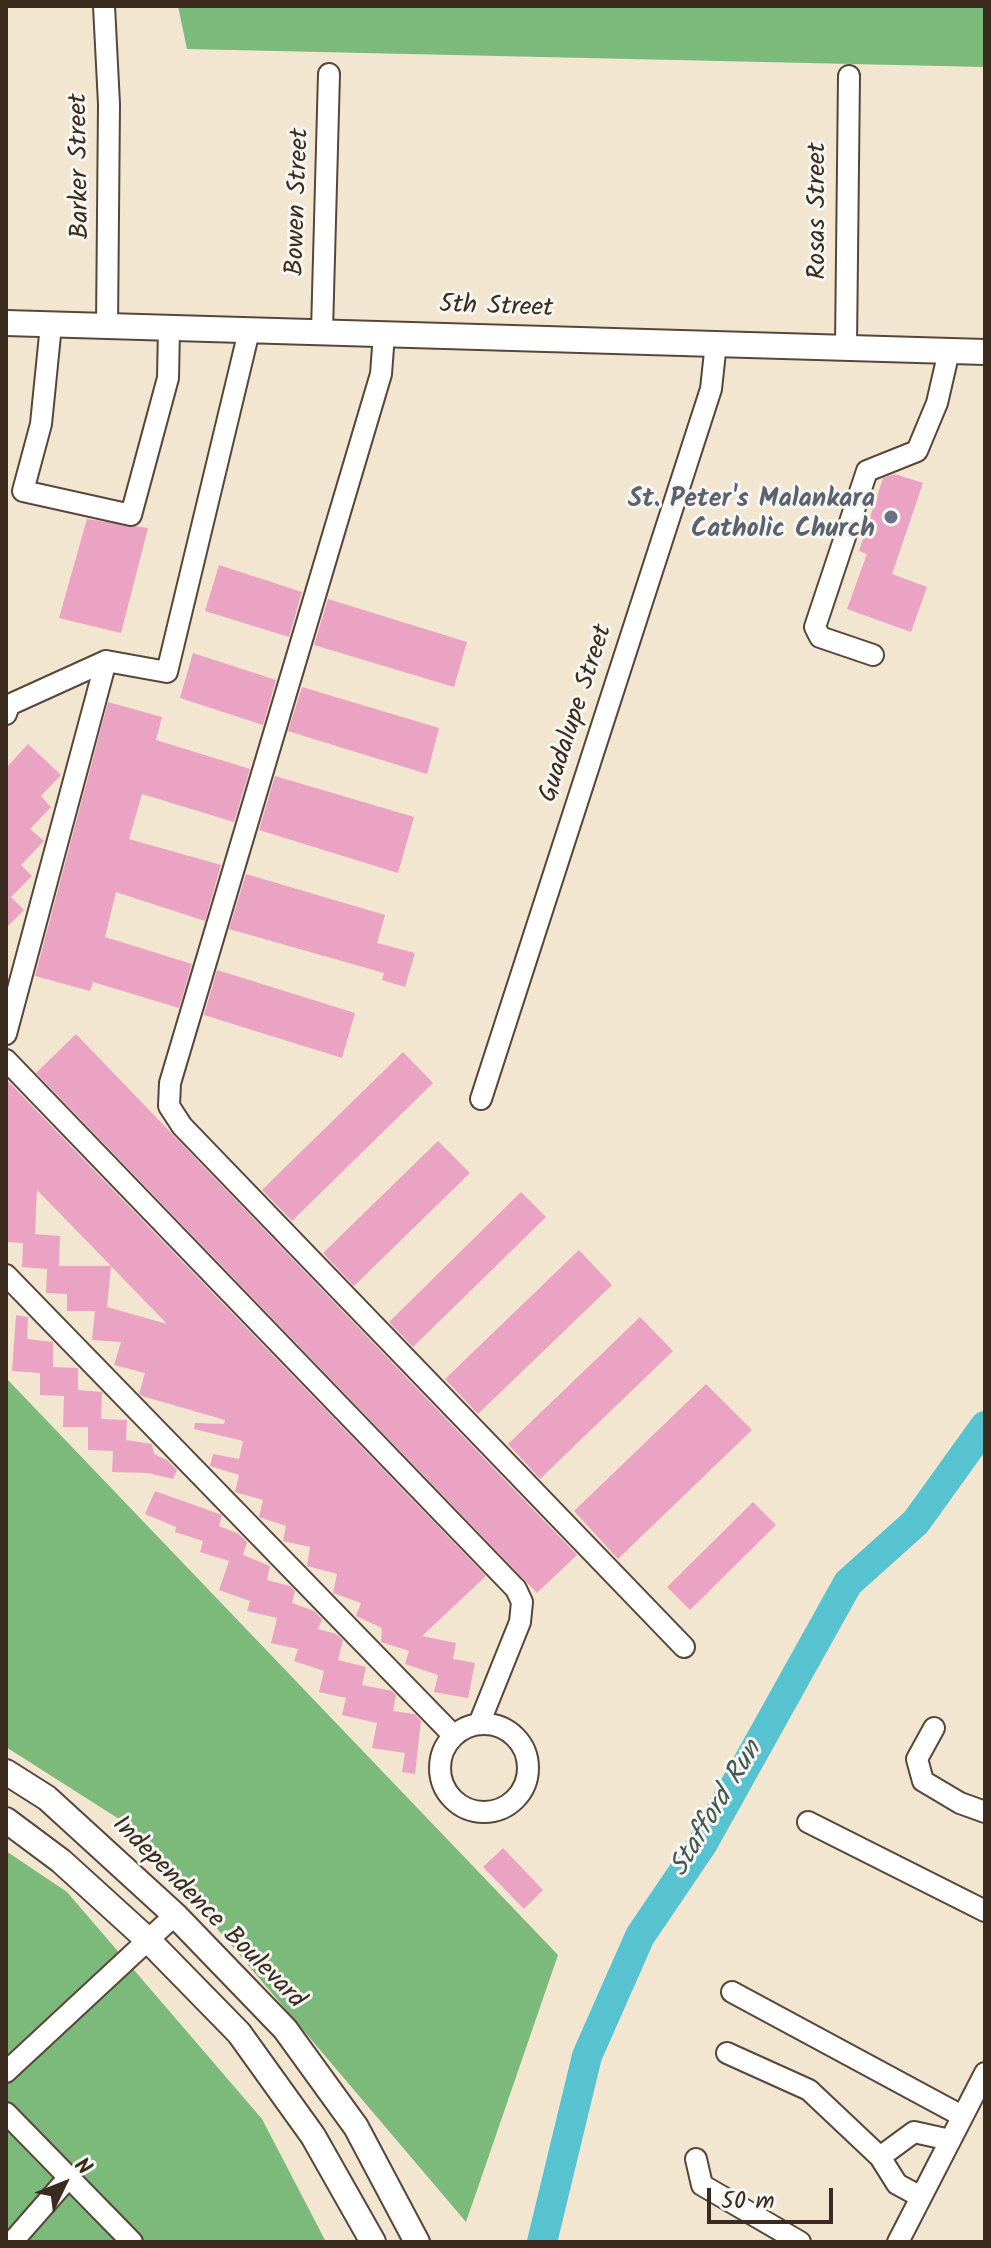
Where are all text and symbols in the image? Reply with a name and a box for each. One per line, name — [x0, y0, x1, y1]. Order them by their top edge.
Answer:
street label: Barker Street — [65, 93, 99, 239]
street label: Bowen Street — [282, 128, 318, 276]
street label: Rosas Street — [804, 142, 836, 280]
street label: 5th Street — [438, 291, 554, 327]
place label: St. Peter's Malankara Catholic Church — [628, 486, 875, 548]
marker: St. Peter's Malankara Catholic Church — [882, 508, 900, 526]
street label: Guadalupe Street — [535, 621, 621, 807]
water label: Stafford Run — [665, 1736, 771, 1884]
street label: Independence Boulevard — [104, 1811, 310, 2017]
north arrow — [24, 2144, 104, 2224]
text: N — [64, 2150, 99, 2184]
scale bar — [711, 2172, 837, 2222]
text: 50 m — [721, 2182, 775, 2221]

